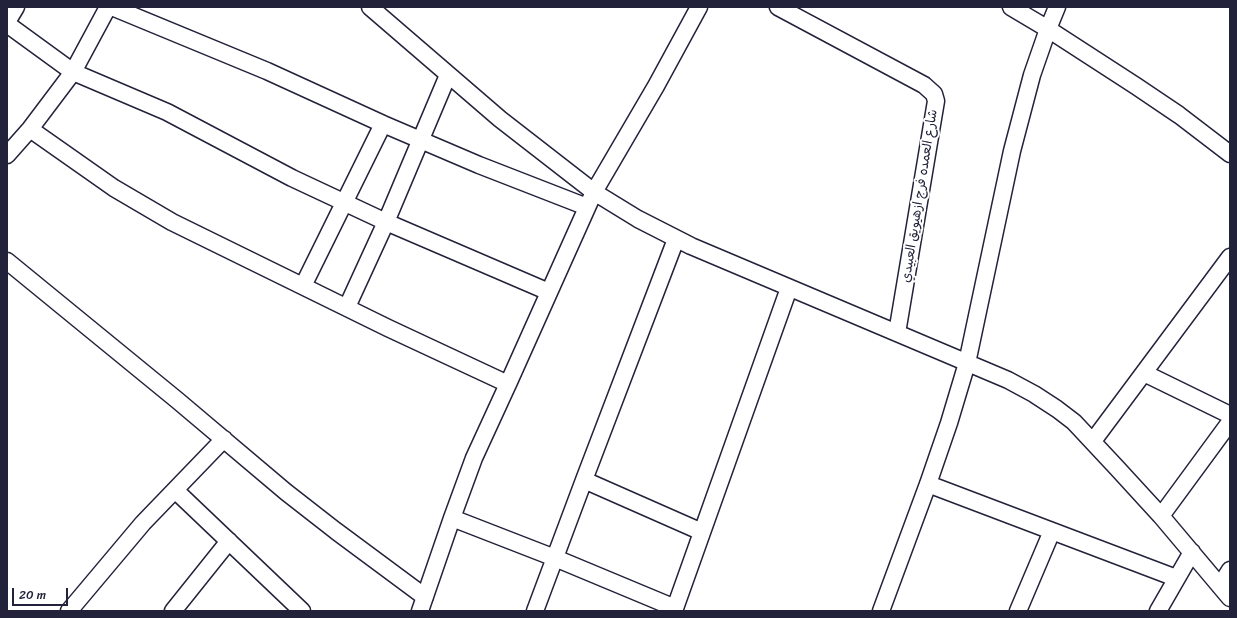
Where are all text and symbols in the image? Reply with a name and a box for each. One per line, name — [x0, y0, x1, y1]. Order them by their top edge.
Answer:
street label: شارع العمده فرج ازهيويق العبيدي — [899, 108, 941, 284]
scale bar — [14, 580, 70, 606]
text: 20 m — [19, 584, 46, 606]

